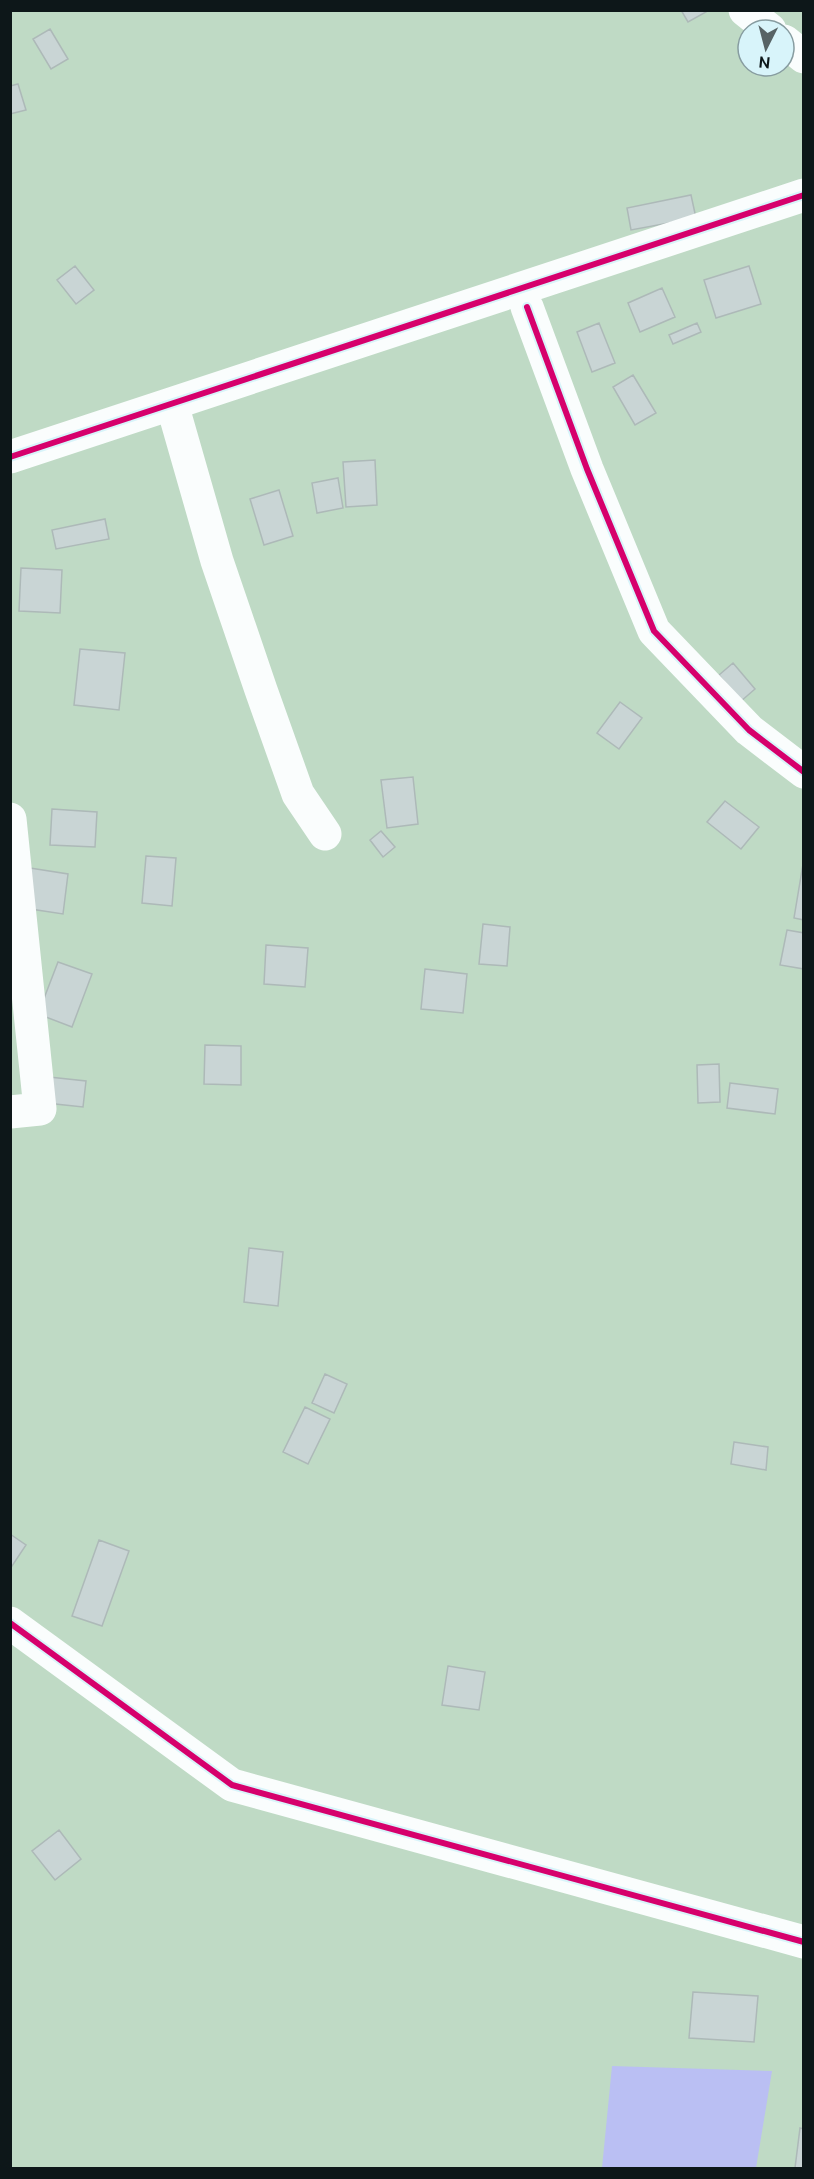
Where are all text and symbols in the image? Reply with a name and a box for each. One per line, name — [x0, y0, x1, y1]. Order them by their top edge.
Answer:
north arrow — [736, 18, 796, 78]
text: N — [758, 53, 771, 72]

